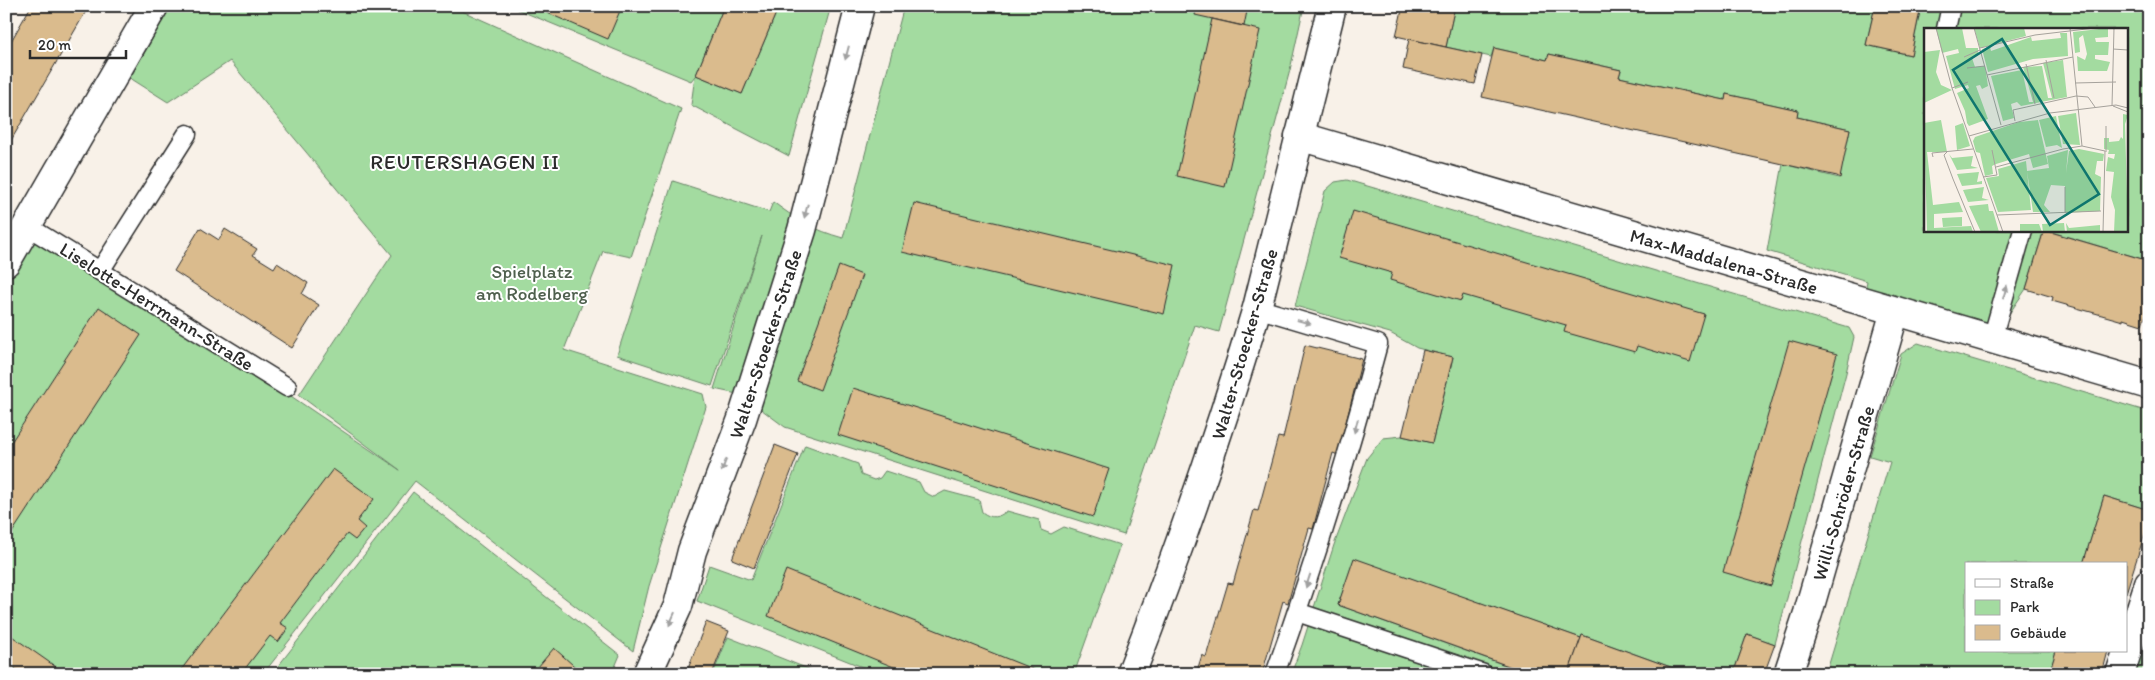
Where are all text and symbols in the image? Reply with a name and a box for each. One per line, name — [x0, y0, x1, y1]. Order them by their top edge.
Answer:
scale bar — [30, 28, 126, 60]
inset map — [1924, 28, 2128, 231]
text: 20 m — [38, 36, 72, 54]
one-way arrow — [843, 46, 851, 61]
district label: REUTERSHAGEN II — [370, 149, 560, 174]
one-way arrow — [802, 203, 810, 218]
street label: Max-Maddalena-Straße — [1627, 224, 1820, 299]
street label: Liselotte-Herrmann-Straße — [56, 237, 258, 376]
street label: Walter-Stoecker-Straße — [1206, 246, 1283, 442]
street label: Walter-Stoecker-Straße — [724, 247, 807, 441]
park label: Spielplatz am Rodelberg — [476, 260, 588, 305]
one-way arrow — [2002, 285, 2010, 300]
one-way arrow — [1296, 318, 1311, 326]
street label: Willi-Schröder-Straße — [1807, 403, 1879, 583]
one-way arrow — [1352, 418, 1360, 433]
one-way arrow — [720, 458, 728, 472]
legend — [1965, 562, 2128, 652]
one-way arrow — [1303, 573, 1311, 588]
text: Straße — [2010, 574, 2054, 592]
text: Park — [2010, 598, 2040, 616]
one-way arrow — [668, 612, 676, 626]
text: Gebäude — [2010, 624, 2067, 642]

